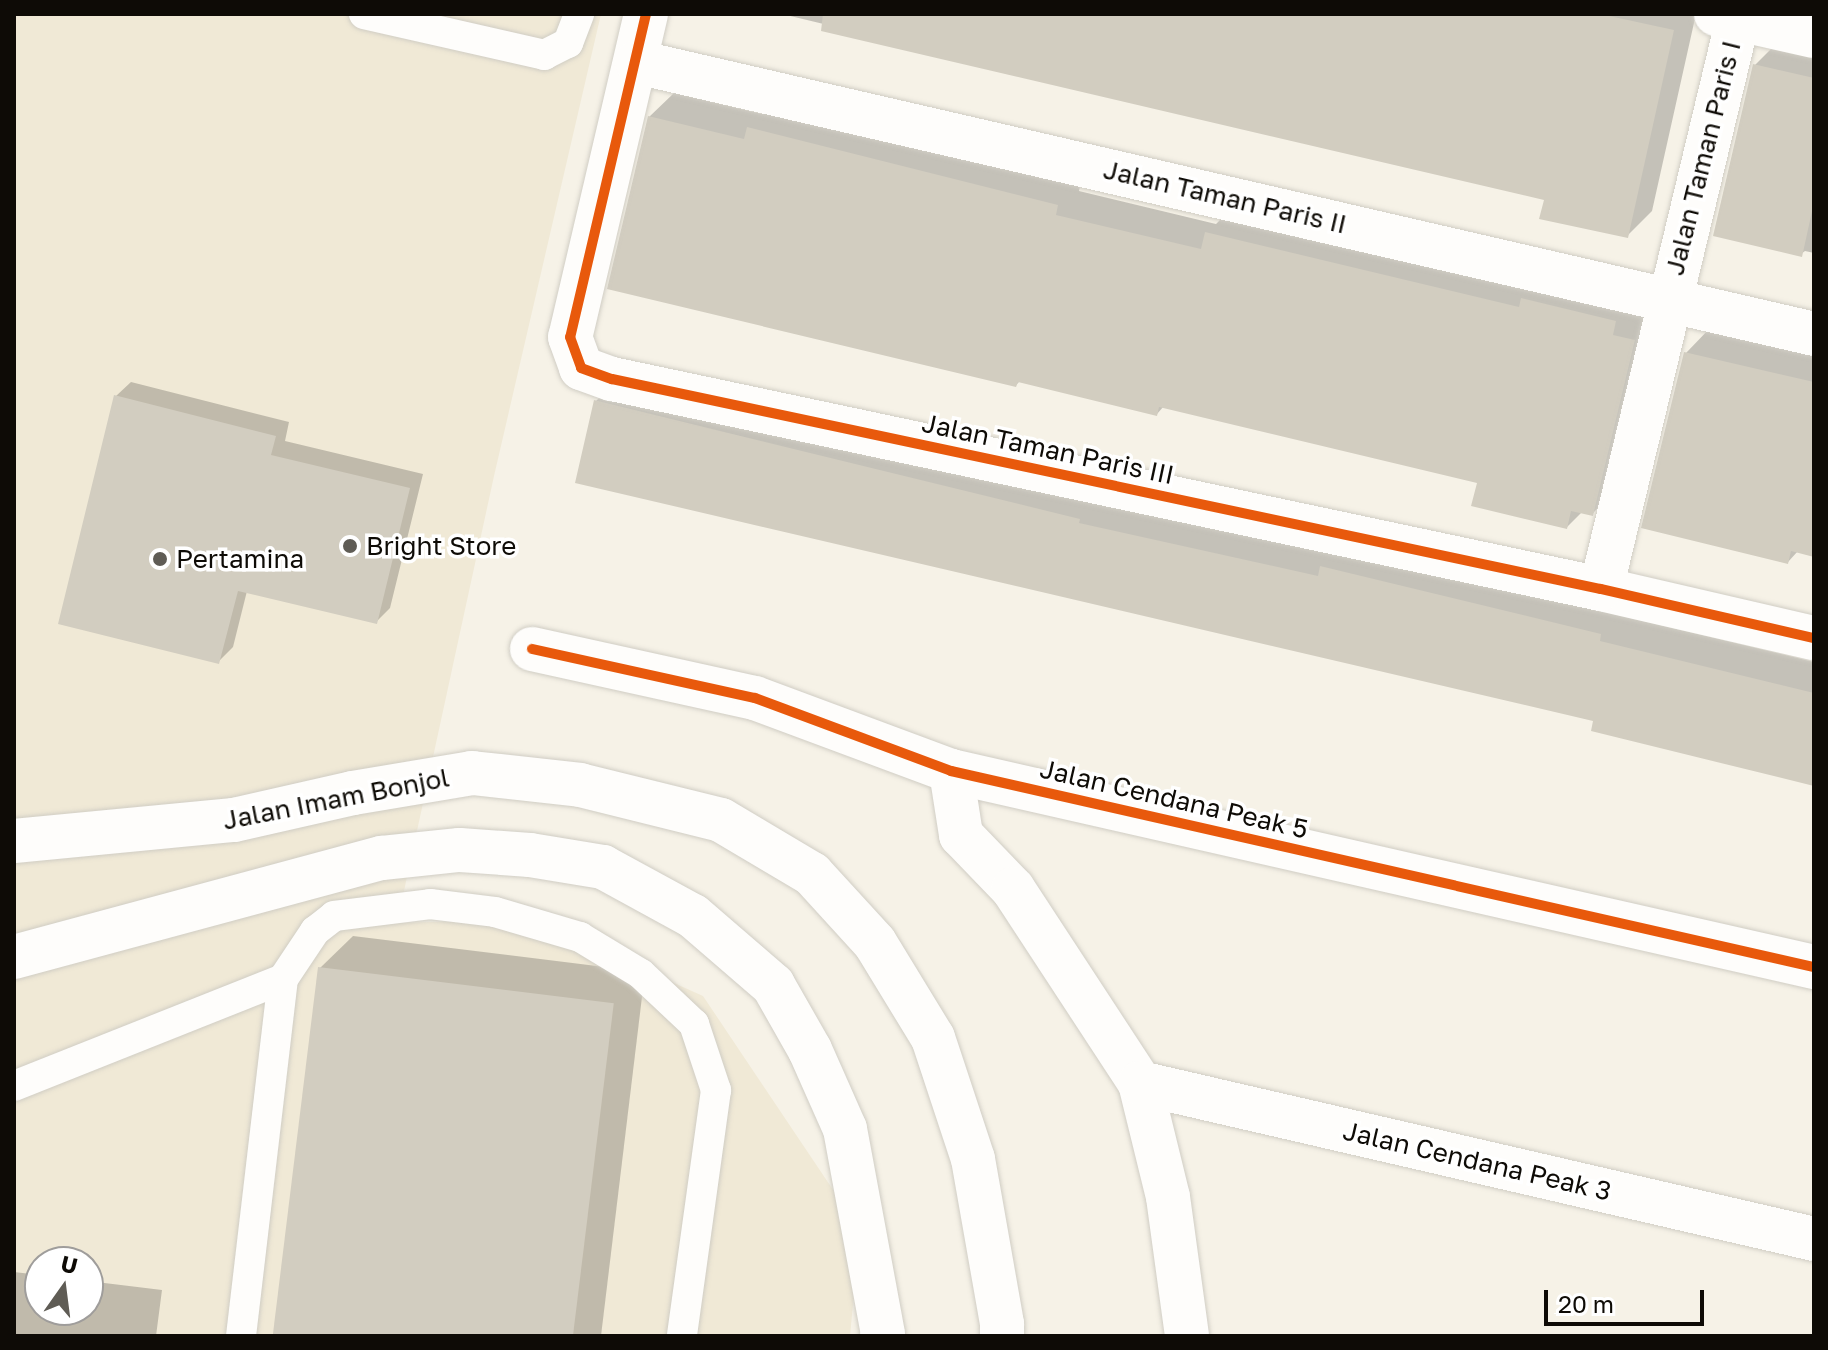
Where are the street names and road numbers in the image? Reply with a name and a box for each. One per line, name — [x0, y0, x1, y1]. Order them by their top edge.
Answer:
street label: Jalan Taman Paris I — [1659, 38, 1747, 278]
street label: Jalan Taman Paris II — [1100, 154, 1350, 240]
street label: Jalan Taman Paris III — [919, 407, 1177, 491]
street label: Jalan Cendana Peak 5 — [1037, 753, 1311, 845]
street label: Jalan Imam Bonjol — [220, 762, 452, 836]
street label: Jalan Cendana Peak 3 — [1340, 1115, 1614, 1207]

